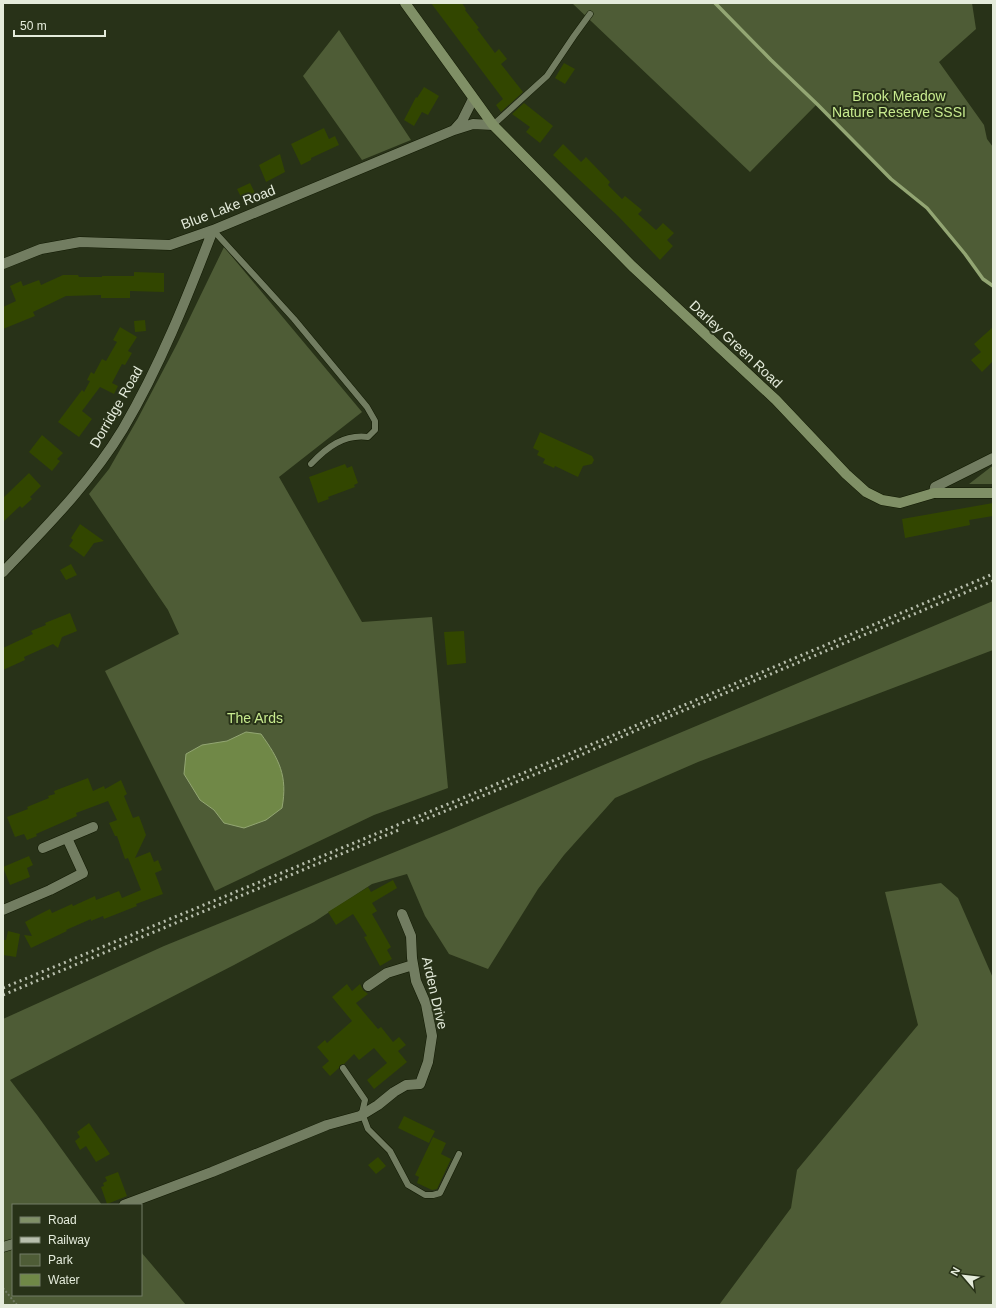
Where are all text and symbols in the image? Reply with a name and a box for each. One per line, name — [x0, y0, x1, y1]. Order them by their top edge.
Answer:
scale bar — [14, 12, 105, 38]
text: 50 m — [20, 19, 47, 33]
park label: Brook Meadow Nature Reserve SSSI — [832, 88, 966, 120]
street label: Blue Lake Road — [179, 182, 277, 232]
street label: Darley Green Road — [686, 297, 786, 391]
street label: Dorridge Road — [86, 364, 146, 450]
park label: The Ards — [227, 710, 283, 726]
street label: Arden Drive — [419, 955, 451, 1031]
legend — [12, 1204, 142, 1296]
text: Road — [48, 1213, 77, 1227]
text: Railway — [48, 1233, 90, 1247]
text: Park — [48, 1253, 74, 1267]
north arrow — [944, 1256, 984, 1296]
text: N — [948, 1265, 962, 1278]
text: Water — [48, 1273, 80, 1287]

